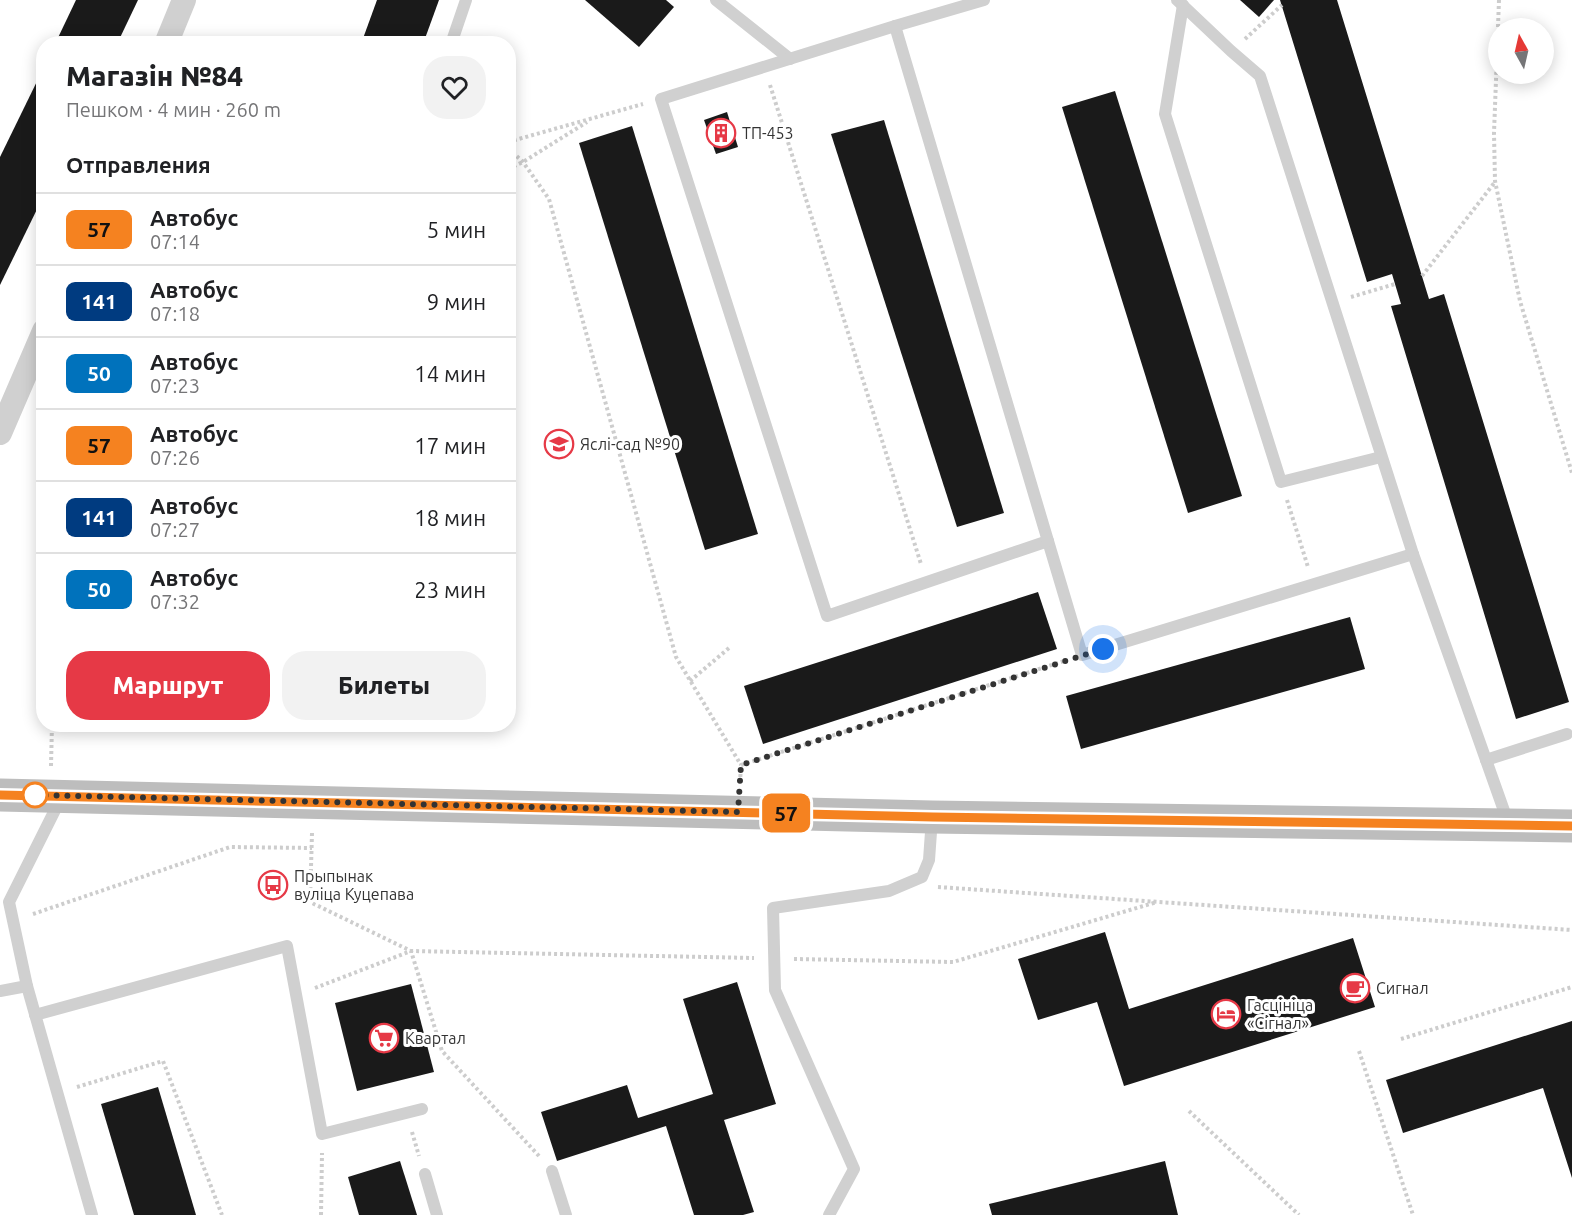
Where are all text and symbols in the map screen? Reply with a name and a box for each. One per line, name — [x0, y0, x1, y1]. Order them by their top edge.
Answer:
north arrow — [1488, 18, 1554, 84]
map controls — [1488, 18, 1554, 84]
button: heart — [423, 56, 486, 119]
text: Магазін №84 — [66, 60, 243, 91]
text: Пешком · 4 мин · 260 m — [66, 98, 281, 121]
building icon: ТП-453 — [705, 117, 737, 149]
place label: ТП-453 — [742, 124, 794, 142]
text: Отправления — [66, 152, 211, 177]
text: Автобус — [150, 205, 238, 230]
text: 57 — [87, 217, 111, 241]
text: 5 мин — [427, 217, 486, 242]
text: 07:14 — [150, 230, 200, 253]
text: Автобус — [150, 277, 238, 302]
text: 141 — [81, 289, 117, 313]
text: 9 мин — [427, 289, 486, 314]
text: 07:18 — [150, 302, 200, 325]
text: Автобус — [150, 349, 238, 374]
text: 50 — [87, 361, 111, 385]
text: 14 мин — [414, 361, 486, 386]
text: 07:23 — [150, 374, 200, 397]
text: Автобус — [150, 421, 238, 446]
school or university icon: Яслі-сад №90 — [543, 428, 575, 460]
text: 57 — [87, 433, 111, 457]
text: 17 мин — [414, 433, 486, 458]
place label: Яслі-сад №90 — [580, 435, 680, 453]
text: 07:26 — [150, 446, 200, 469]
text: Автобус — [150, 493, 238, 518]
text: 141 — [81, 505, 117, 529]
text: 18 мин — [414, 505, 486, 530]
text: 07:27 — [150, 518, 200, 541]
text: Автобус — [150, 565, 238, 590]
text: 50 — [87, 577, 111, 601]
text: 23 мин — [414, 577, 486, 602]
text: 07:32 — [150, 590, 200, 613]
your location — [1088, 634, 1118, 664]
button: Маршрут — [66, 651, 270, 720]
button: Билеты — [282, 651, 486, 720]
unlabelled marker — [22, 782, 48, 808]
line badge: 57 — [759, 794, 813, 832]
text: 57 — [774, 801, 798, 825]
place label: Прыпынак вуліца Куцепава — [294, 867, 414, 903]
bus stop icon: Прыпынак вуліца Куцепава — [257, 869, 289, 901]
cafe icon: Сигнал — [1339, 972, 1371, 1004]
place label: Сигнал — [1376, 979, 1429, 997]
place label: Гасцініца «Сігнал» — [1247, 996, 1313, 1032]
hotel icon: Гасцініца «Сігнал» — [1210, 998, 1242, 1030]
supermarket icon: Квартал — [368, 1022, 400, 1054]
place label: Квартал — [405, 1029, 466, 1047]

